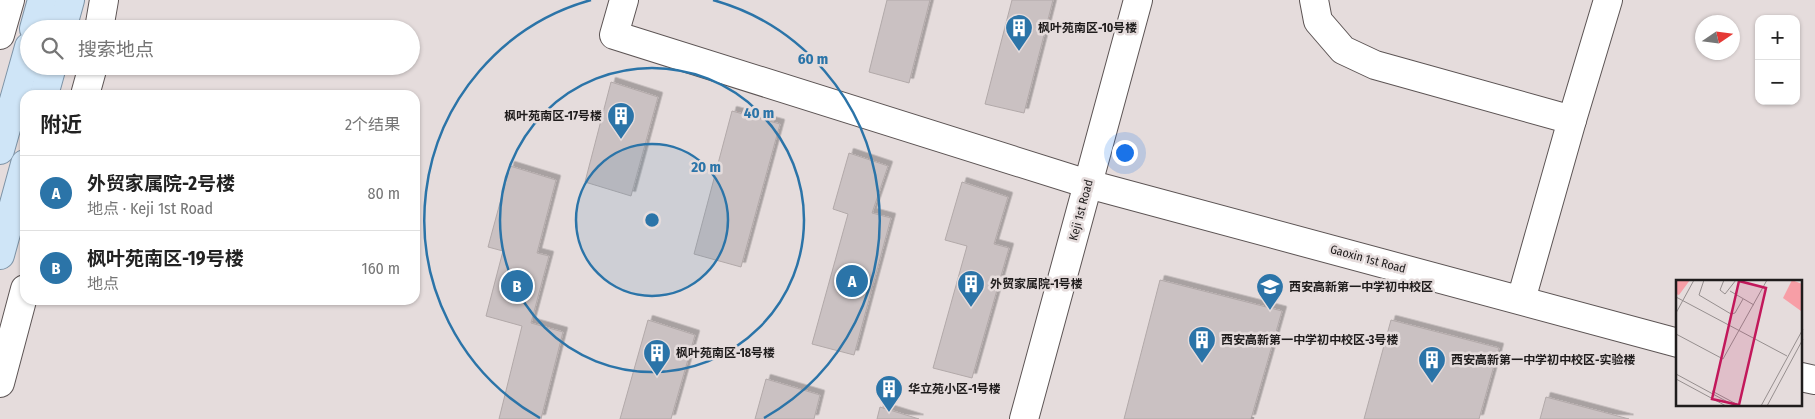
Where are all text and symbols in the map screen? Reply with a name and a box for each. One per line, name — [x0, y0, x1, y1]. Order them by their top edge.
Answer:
building icon: 枫叶苑南区-10号楼 — [1004, 13, 1034, 52]
north arrow — [1695, 15, 1740, 60]
map controls — [1755, 15, 1800, 105]
button: + — [1755, 15, 1800, 60]
search box — [20, 20, 420, 75]
place label: 枫叶苑南区-10号楼 — [1038, 21, 1137, 35]
icon: search — [38, 34, 66, 62]
text: 搜索地点 — [78, 38, 154, 61]
text: 60 m — [798, 50, 828, 68]
button: − — [1755, 60, 1800, 105]
building icon: 枫叶苑南区-17号楼 — [606, 101, 636, 140]
text: 40 m — [744, 104, 774, 122]
place label: 枫叶苑南区-17号楼 — [504, 109, 602, 123]
text: 附近 — [40, 112, 82, 138]
text: 2个结果 — [345, 115, 400, 134]
your location — [1112, 140, 1138, 166]
text: 20 m — [690, 158, 721, 176]
text: 外贸家属院-2号楼 — [87, 172, 235, 195]
street label: Keji 1st Road — [1066, 178, 1096, 242]
text: A — [52, 184, 60, 203]
text: 80 m — [368, 184, 400, 203]
text: 地点 · Keji 1st Road — [87, 199, 213, 218]
centre of rings — [643, 211, 661, 229]
street label: Gaoxin 1st Road — [1329, 242, 1407, 276]
text: 枫叶苑南区-19号楼 — [87, 247, 244, 270]
text: B — [52, 259, 60, 278]
text: 160 m — [361, 259, 400, 278]
pin: A — [836, 262, 868, 300]
pin: B — [501, 267, 533, 305]
building icon: 外贸家属院-1号楼 — [956, 269, 986, 308]
school or university icon: 西安高新第一中学初中校区 — [1255, 272, 1285, 311]
text: 地点 — [87, 274, 119, 293]
place label: 外贸家属院-1号楼 — [990, 277, 1083, 291]
place label: 西安高新第一中学初中校区 — [1289, 280, 1433, 294]
inset map — [1676, 280, 1802, 406]
building icon: 西安高新第一中学初中校区-3号楼 — [1187, 325, 1217, 364]
place label: 西安高新第一中学初中校区-3号楼 — [1221, 333, 1398, 347]
building icon: 枫叶苑南区-18号楼 — [642, 338, 672, 377]
building icon: 西安高新第一中学初中校区-实验楼 — [1417, 345, 1447, 384]
place label: 枫叶苑南区-18号楼 — [676, 346, 775, 360]
place label: 西安高新第一中学初中校区-实验楼 — [1451, 353, 1636, 367]
building icon: 华立苑小区-1号楼 — [874, 374, 904, 413]
place label: 华立苑小区-1号楼 — [908, 382, 1001, 396]

